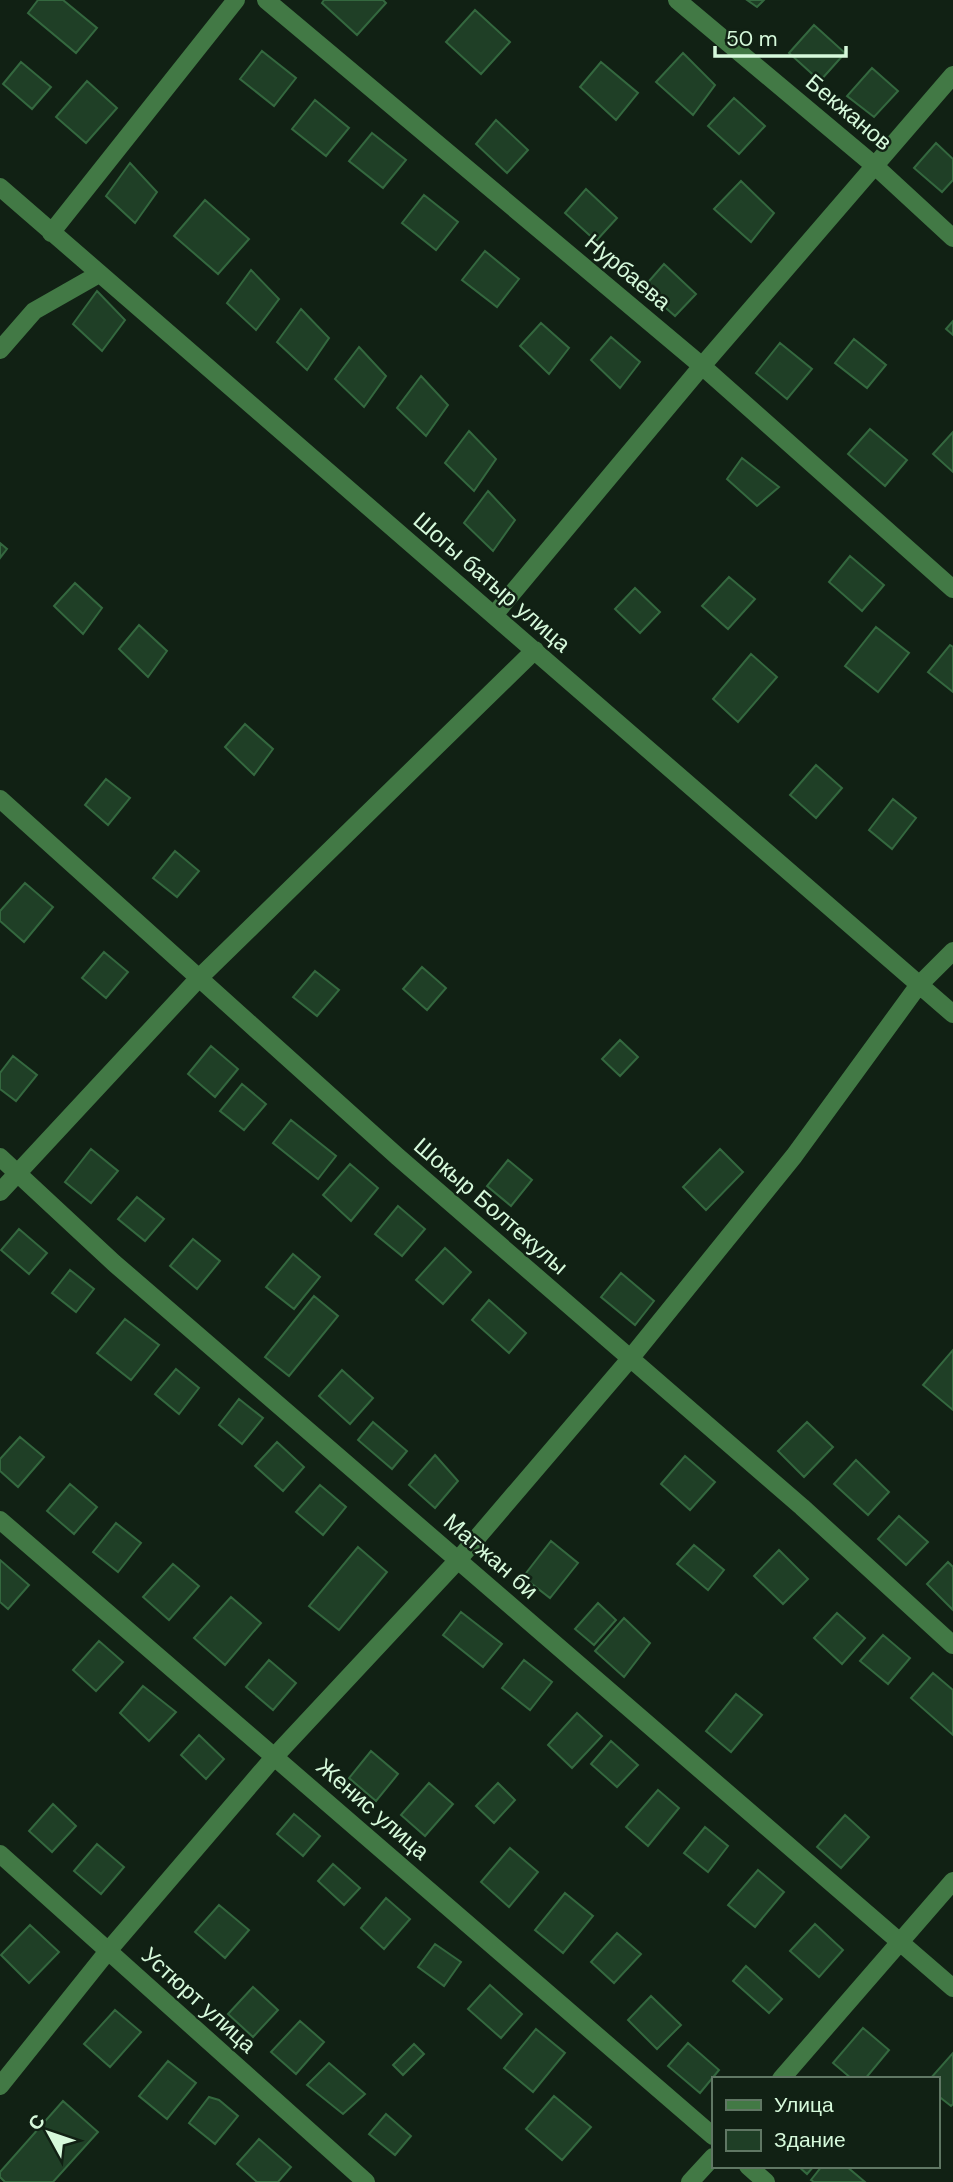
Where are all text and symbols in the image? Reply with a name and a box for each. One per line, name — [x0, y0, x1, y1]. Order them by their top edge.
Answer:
scale bar — [715, 14, 846, 58]
text: 50 m — [726, 25, 777, 53]
street label: Бекжанов — [800, 67, 898, 157]
street label: Нурбаева — [579, 227, 677, 317]
street label: Шогы батыр улица — [407, 505, 577, 659]
street label: Шокыр Болтекулы — [408, 1131, 574, 1281]
street label: Матжан би — [437, 1507, 545, 1605]
street label: Женис улица — [310, 1752, 436, 1866]
street label: Устюрт улица — [135, 1940, 263, 2060]
legend — [712, 2077, 939, 2168]
text: Улица — [774, 2091, 834, 2119]
north arrow — [14, 2098, 84, 2168]
text: С — [22, 2109, 51, 2136]
text: Здание — [774, 2126, 846, 2154]

